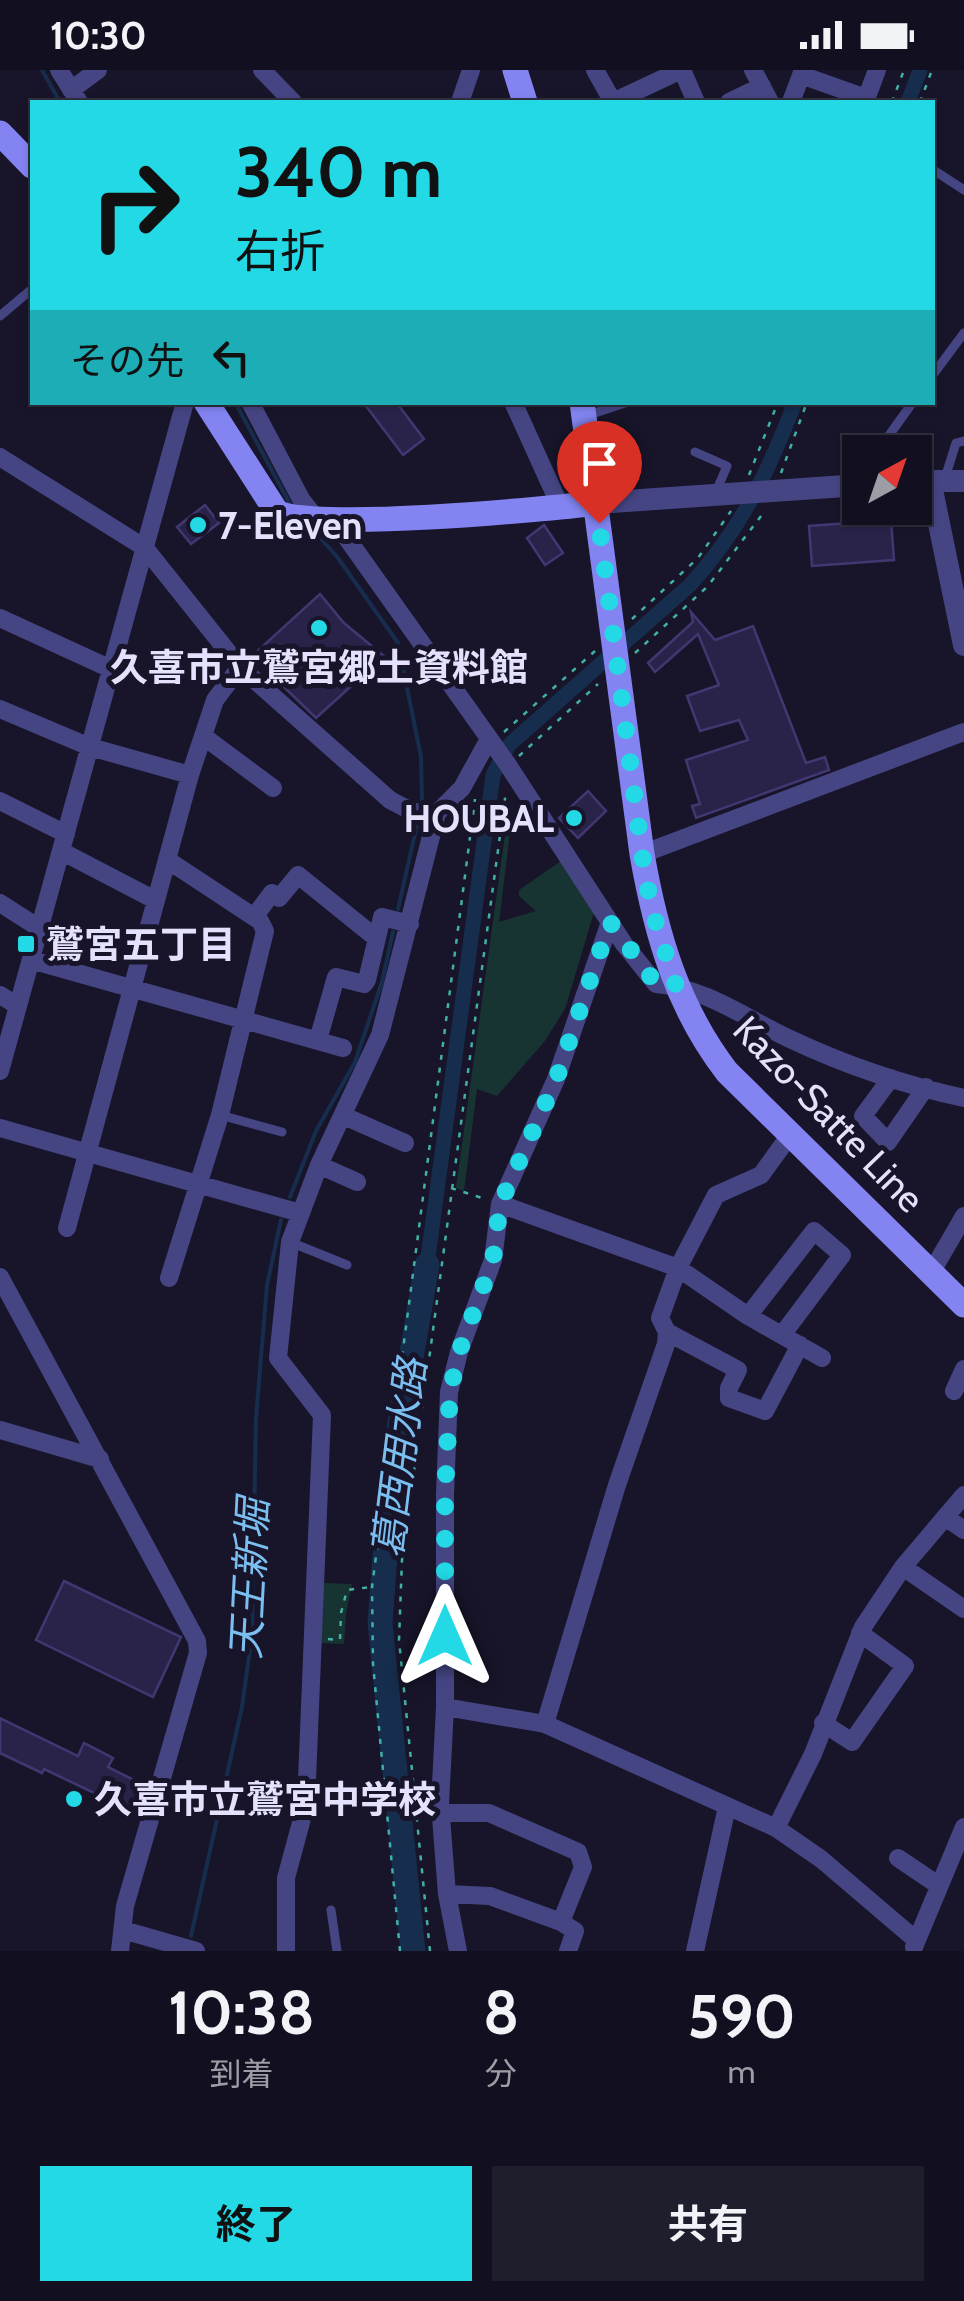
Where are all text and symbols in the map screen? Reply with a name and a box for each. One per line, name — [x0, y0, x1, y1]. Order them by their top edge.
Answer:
text: 10:30 — [50, 12, 147, 59]
text: 340 m — [235, 129, 442, 215]
icon: right — [70, 140, 200, 270]
text: 右折 — [235, 224, 325, 278]
icon: left — [204, 330, 259, 385]
text: その先 — [70, 337, 184, 384]
pin — [557, 421, 642, 524]
north arrow — [842, 435, 932, 525]
map controls — [842, 435, 932, 525]
icon: arrive — [572, 436, 627, 491]
place label: 7-Eleven — [218, 502, 362, 549]
marker: 7-Eleven — [187, 514, 209, 536]
marker: 久喜市立鷲宮郷土資料館 — [308, 617, 330, 639]
place label: 久喜市立鷲宮郷土資料館 — [110, 644, 528, 691]
place label: HOUBAL — [404, 795, 554, 842]
marker: HOUBAL — [563, 807, 585, 829]
place label: 鷲宮五丁目 — [46, 921, 236, 968]
marker: 鷲宮五丁目 — [15, 933, 37, 955]
street label: Kazo-Satte Line — [724, 1006, 934, 1222]
water label: 葛西用水路 — [362, 1353, 436, 1560]
water label: 天王新堀 — [220, 1492, 278, 1660]
position arrow — [393, 1584, 497, 1688]
place label: 久喜市立鷲宮中学校 — [94, 1776, 436, 1823]
marker: 久喜市立鷲宮中学校 — [63, 1788, 85, 1810]
text: 10:38 — [168, 1976, 315, 2049]
text: 8 — [483, 1976, 519, 2049]
text: 590 — [687, 1980, 796, 2053]
text: m — [728, 2052, 756, 2091]
text: 到着 — [209, 2054, 273, 2093]
text: 分 — [485, 2054, 517, 2093]
button: 終了 — [40, 2166, 472, 2281]
button: 共有 — [492, 2166, 924, 2281]

